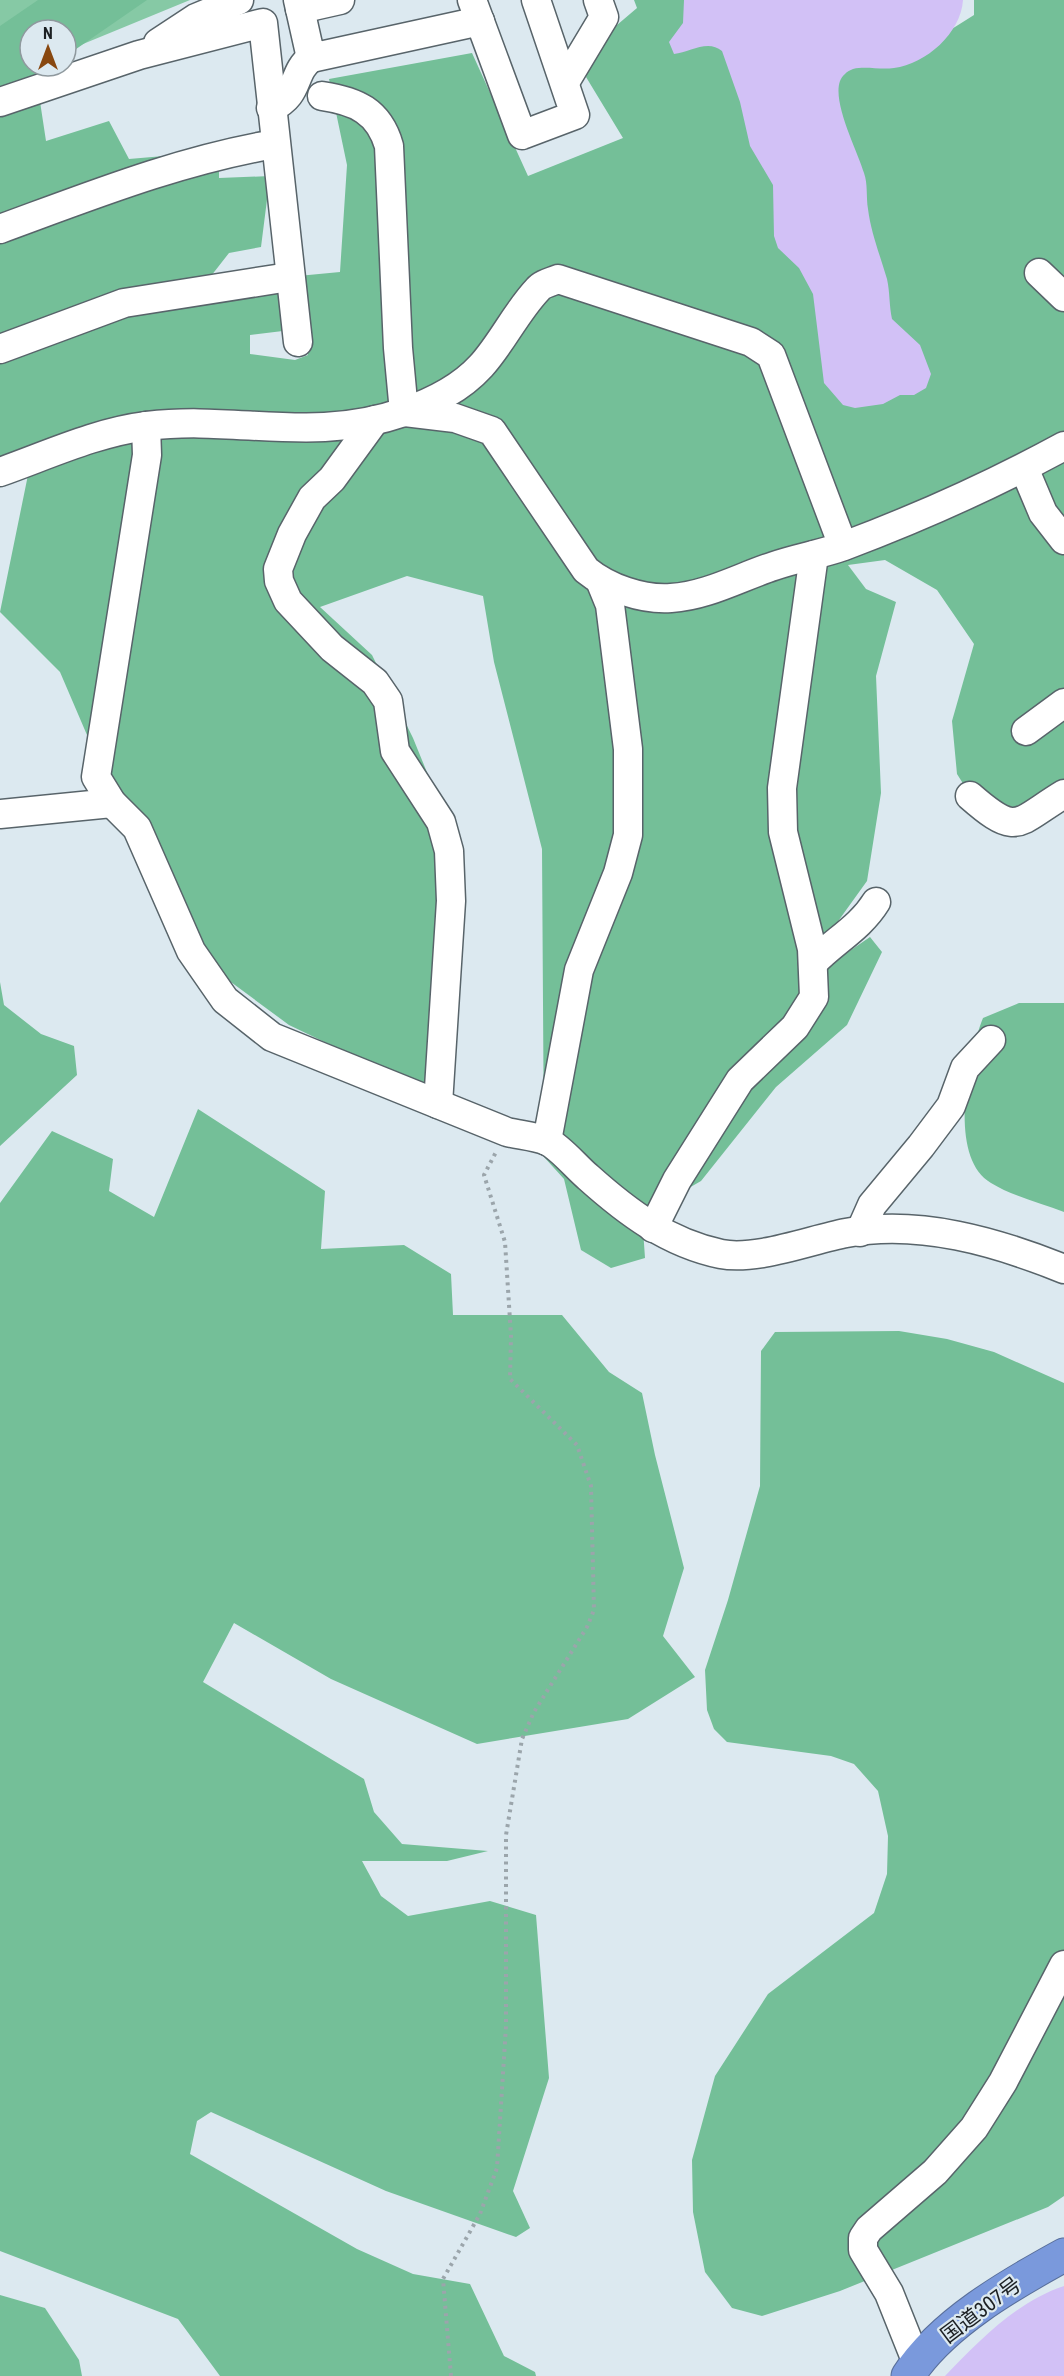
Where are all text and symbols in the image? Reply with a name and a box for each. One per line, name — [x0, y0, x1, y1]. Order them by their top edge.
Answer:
north arrow — [18, 18, 78, 78]
text: N — [43, 24, 53, 43]
street label: 国道307号 — [936, 2272, 1026, 2348]

